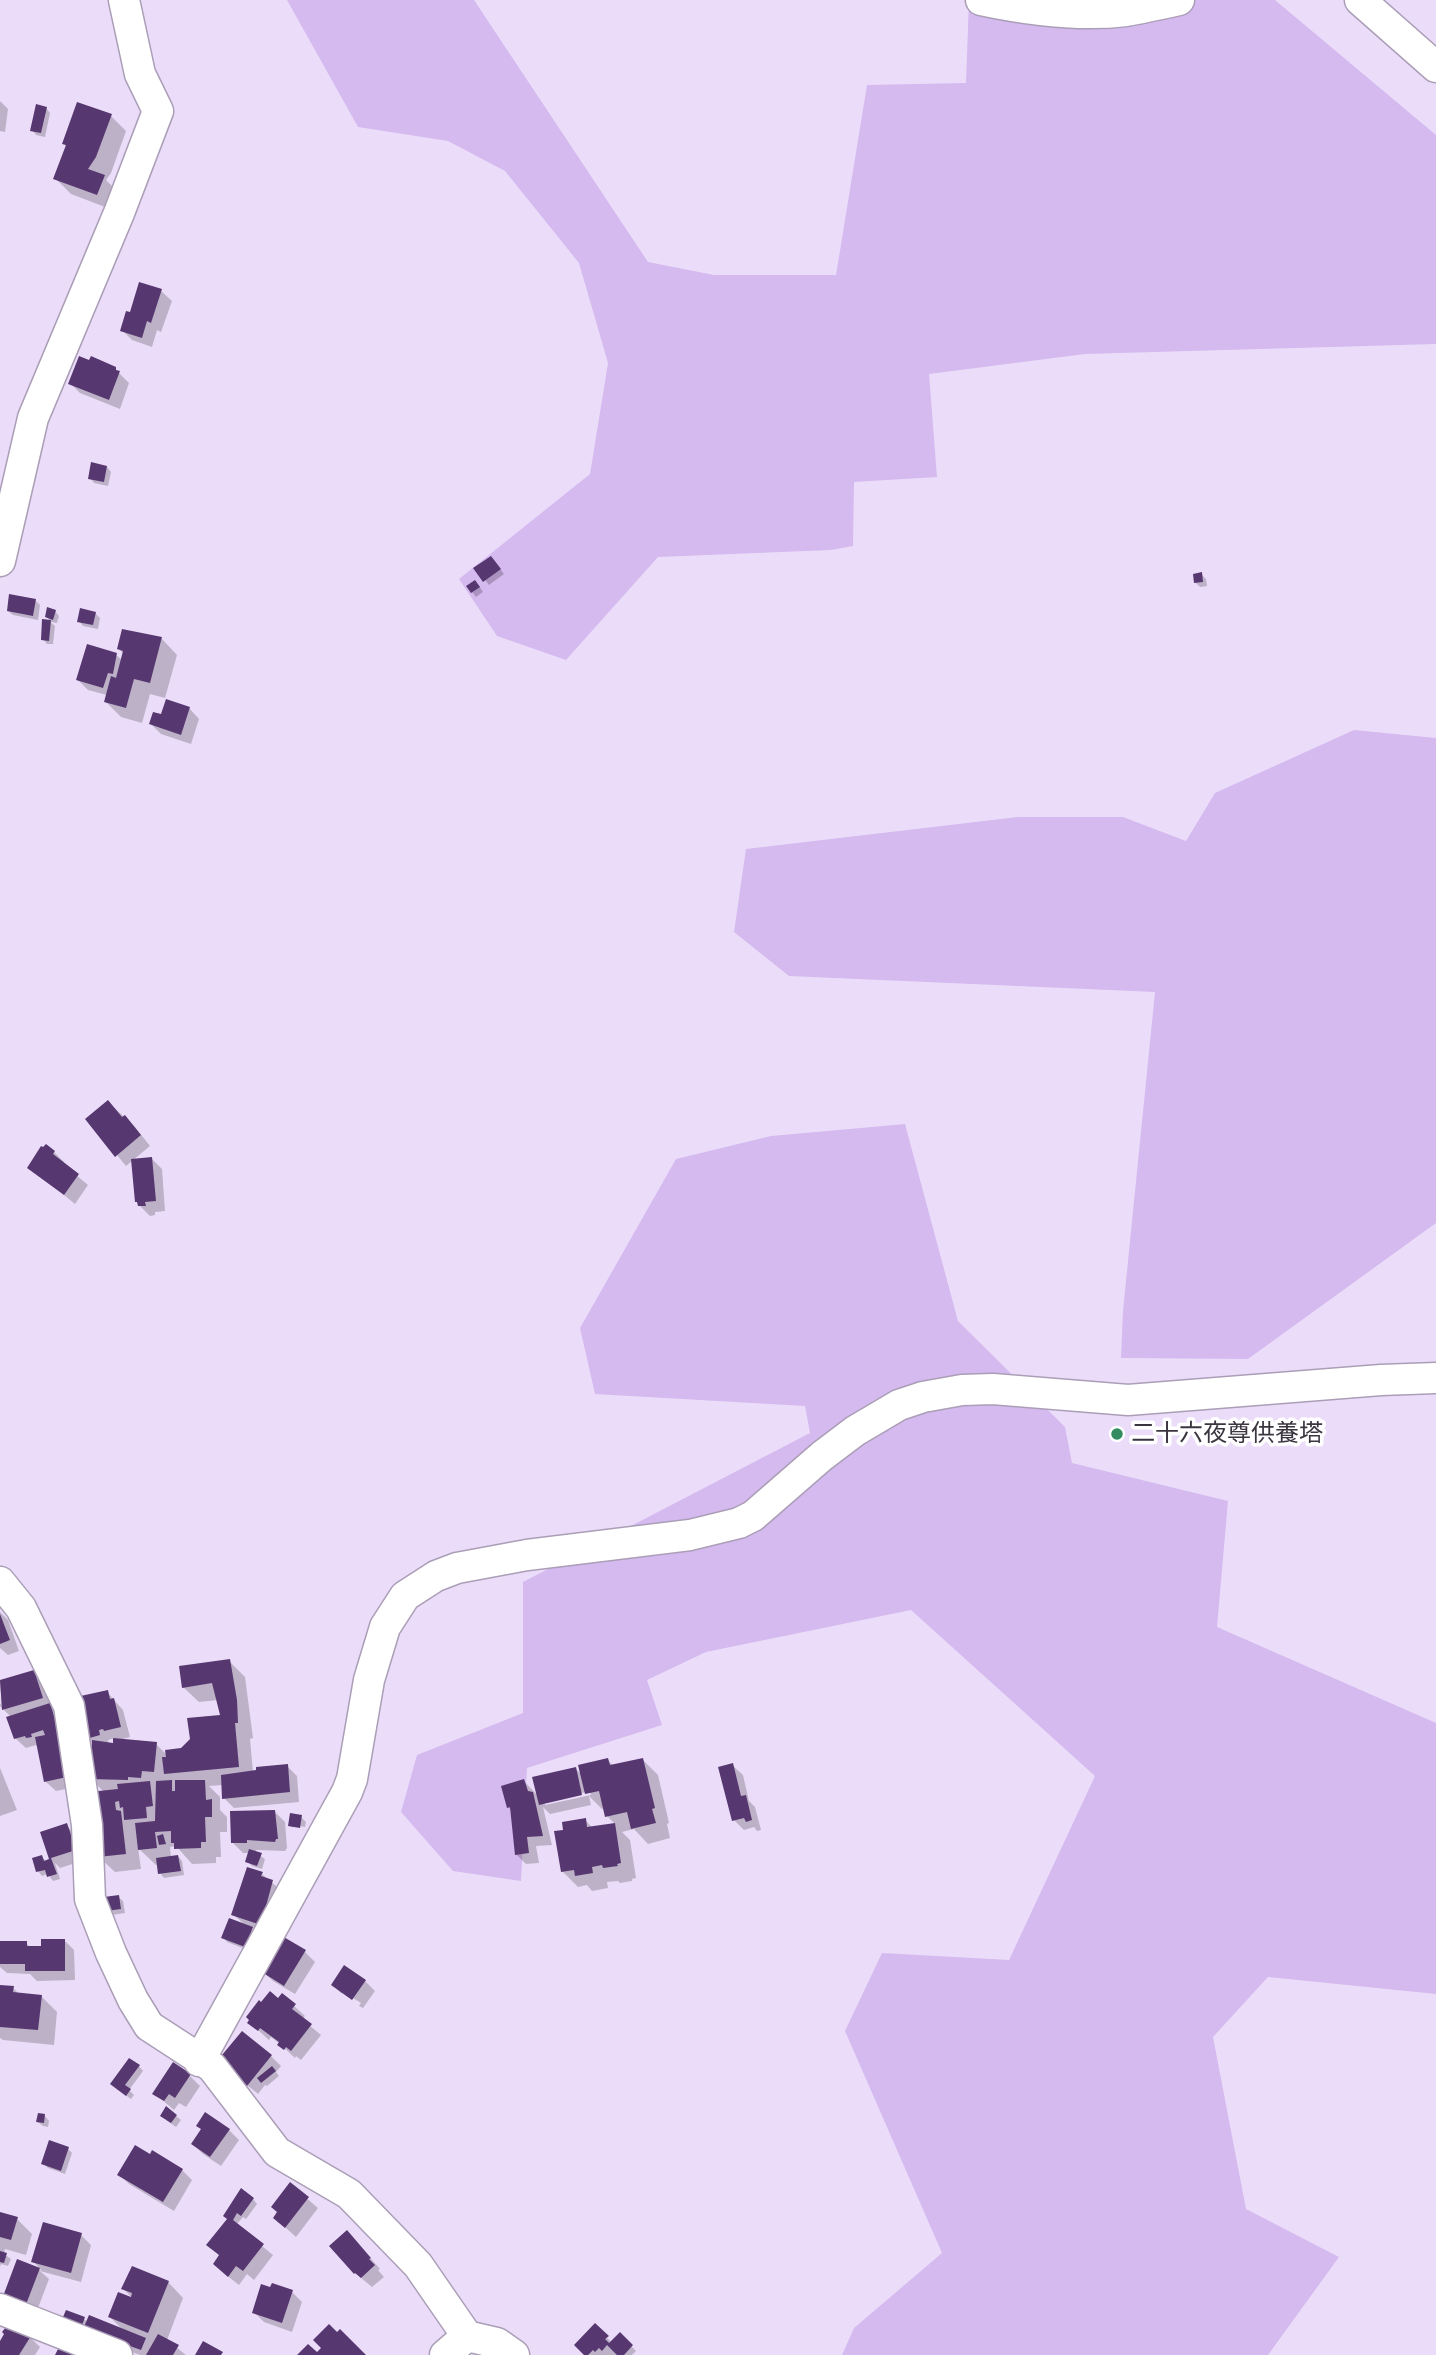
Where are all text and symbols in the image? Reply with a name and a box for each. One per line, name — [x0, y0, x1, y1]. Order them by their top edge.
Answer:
place label: 二十六夜尊供養塔 — [1131, 1420, 1323, 1448]
marker: 二十六夜尊供養塔 — [1109, 1426, 1125, 1442]

